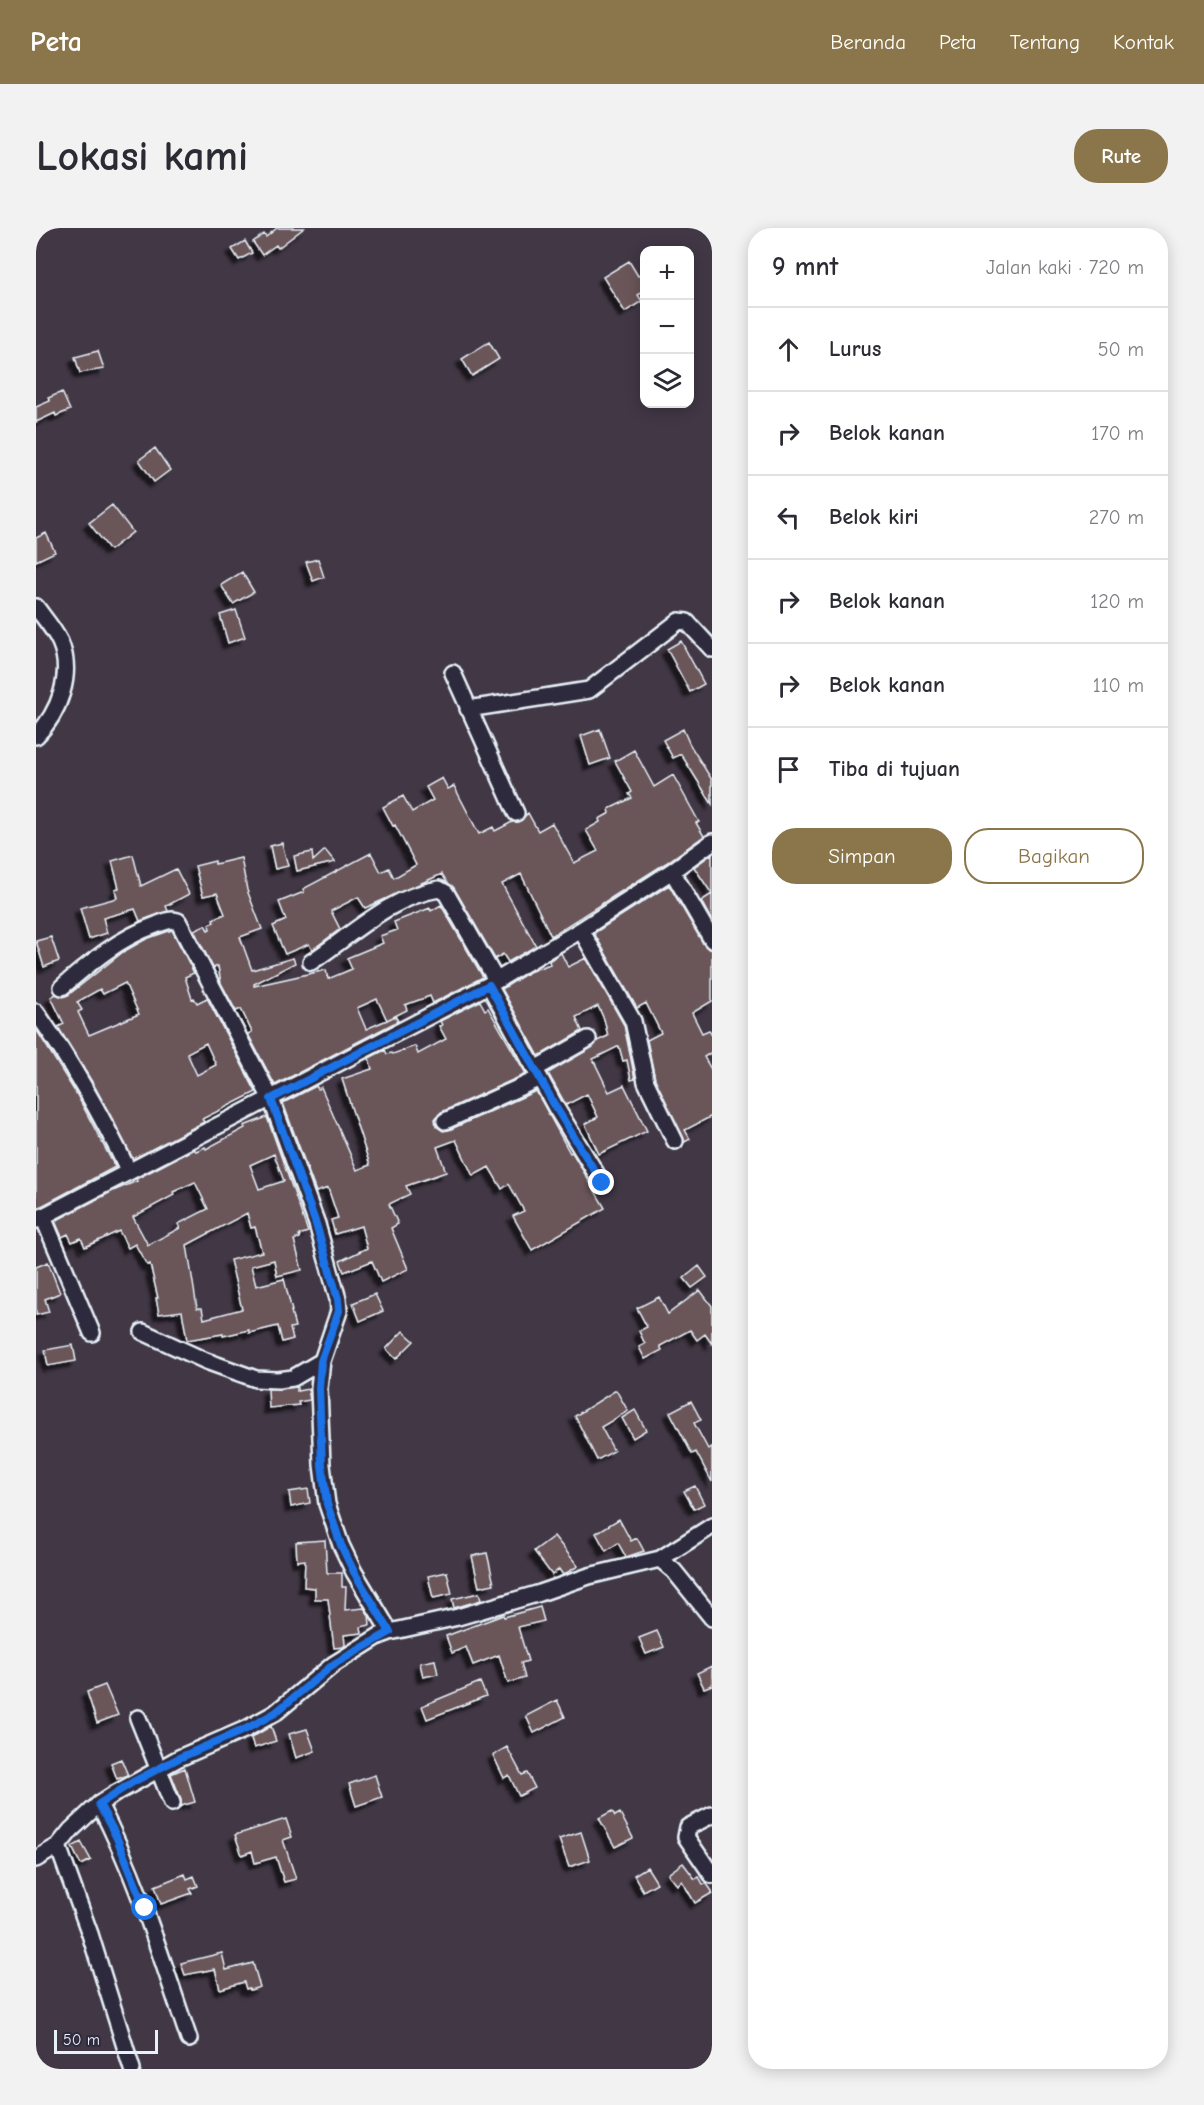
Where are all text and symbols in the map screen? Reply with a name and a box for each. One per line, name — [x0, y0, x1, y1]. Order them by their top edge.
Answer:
text: Peta — [30, 26, 82, 58]
text: Beranda — [830, 30, 906, 54]
text: Peta — [939, 30, 977, 54]
text: Tentang — [1010, 30, 1080, 54]
text: Kontak — [1113, 30, 1174, 54]
button: Rute — [1074, 129, 1168, 183]
text: Lokasi kami — [36, 132, 248, 181]
map controls — [640, 246, 694, 408]
button: + — [640, 246, 694, 300]
text: 9 mnt — [772, 252, 838, 282]
text: Jalan kaki · 720 m — [986, 256, 1144, 279]
button: − — [640, 300, 694, 354]
icon: ahead — [772, 333, 805, 366]
text: Lurus — [829, 336, 881, 362]
text: 50 m — [1098, 338, 1144, 361]
button: layers — [640, 354, 694, 408]
icon: right — [772, 417, 805, 450]
text: Belok kanan — [829, 420, 945, 446]
text: 170 m — [1091, 422, 1144, 445]
icon: left — [772, 501, 805, 534]
text: Belok kiri — [829, 504, 919, 530]
text: 270 m — [1089, 506, 1144, 529]
icon: right — [772, 585, 805, 618]
text: Belok kanan — [829, 588, 945, 614]
text: 120 m — [1090, 590, 1144, 613]
icon: right — [772, 669, 805, 702]
text: Belok kanan — [829, 672, 945, 698]
text: 110 m — [1093, 674, 1144, 697]
icon: arrive — [772, 753, 805, 786]
text: Tiba di tujuan — [829, 756, 960, 782]
button: Simpan — [772, 828, 952, 884]
button: Bagikan — [964, 828, 1144, 884]
route end — [588, 1169, 614, 1195]
route start — [131, 1894, 157, 1920]
scale bar — [54, 2027, 158, 2054]
text: 50 m — [63, 2031, 100, 2049]

